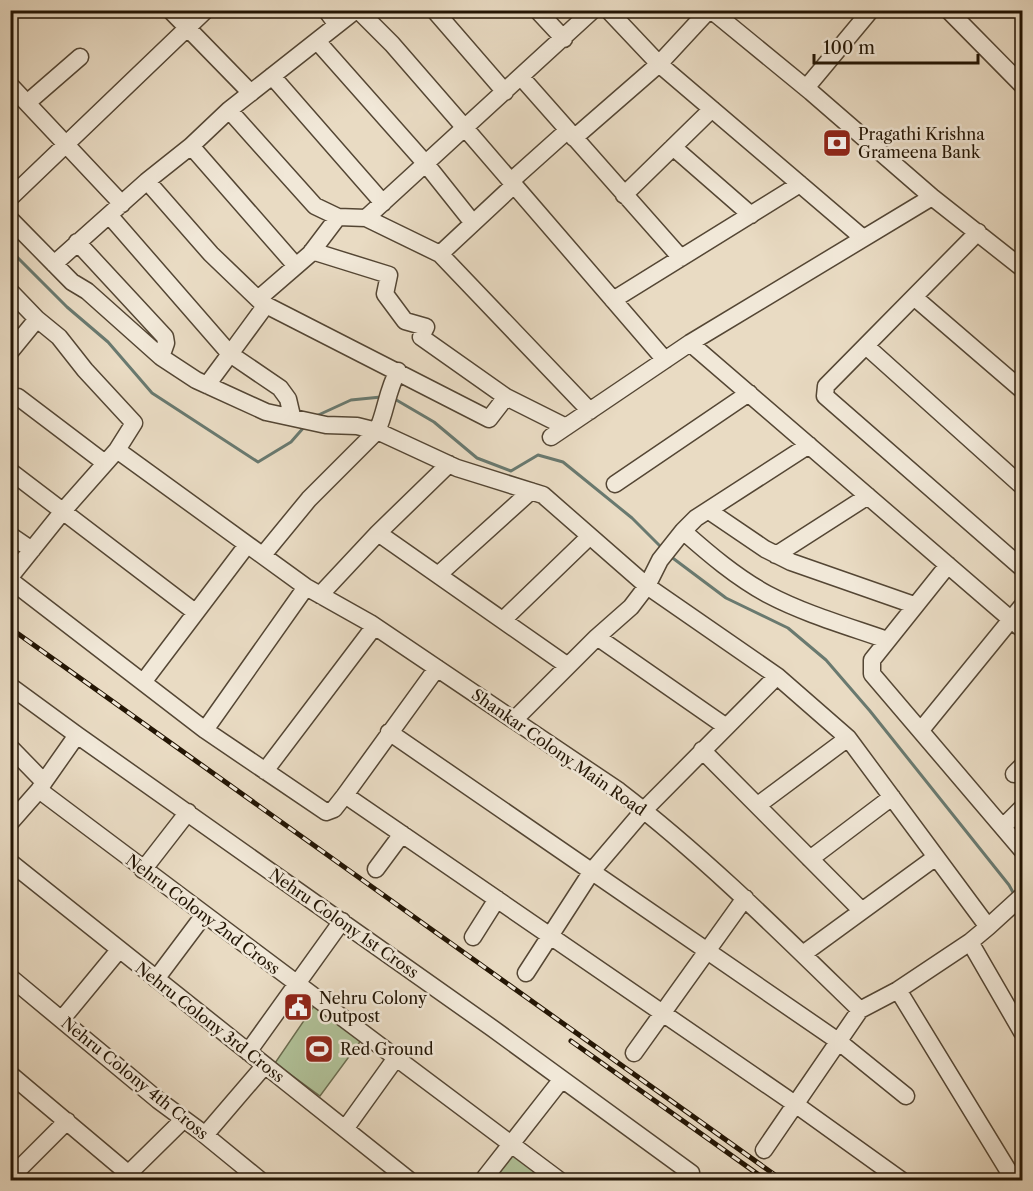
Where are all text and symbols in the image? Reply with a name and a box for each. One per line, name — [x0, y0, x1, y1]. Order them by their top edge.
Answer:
scale bar — [814, 27, 978, 65]
text: 100 m — [823, 37, 875, 59]
place label: Pragathi Krishna Grameena Bank — [858, 124, 985, 162]
bank icon: Pragathi Krishna Grameena Bank — [821, 127, 853, 159]
street label: Shankar Colony Main Road — [468, 684, 650, 820]
street label: Nehru Colony 2nd Cross — [122, 850, 284, 978]
street label: Nehru Colony 1st Cross — [265, 864, 423, 982]
street label: Nehru Colony 3rd Cross — [132, 958, 289, 1086]
place label: Nehru Colony Outpost — [319, 988, 428, 1026]
public building icon: Nehru Colony Outpost — [282, 991, 314, 1023]
street label: Nehru Colony 4th Cross — [57, 1013, 213, 1144]
sports icon: Red Ground — [303, 1033, 335, 1065]
place label: Red Ground — [340, 1039, 434, 1059]

